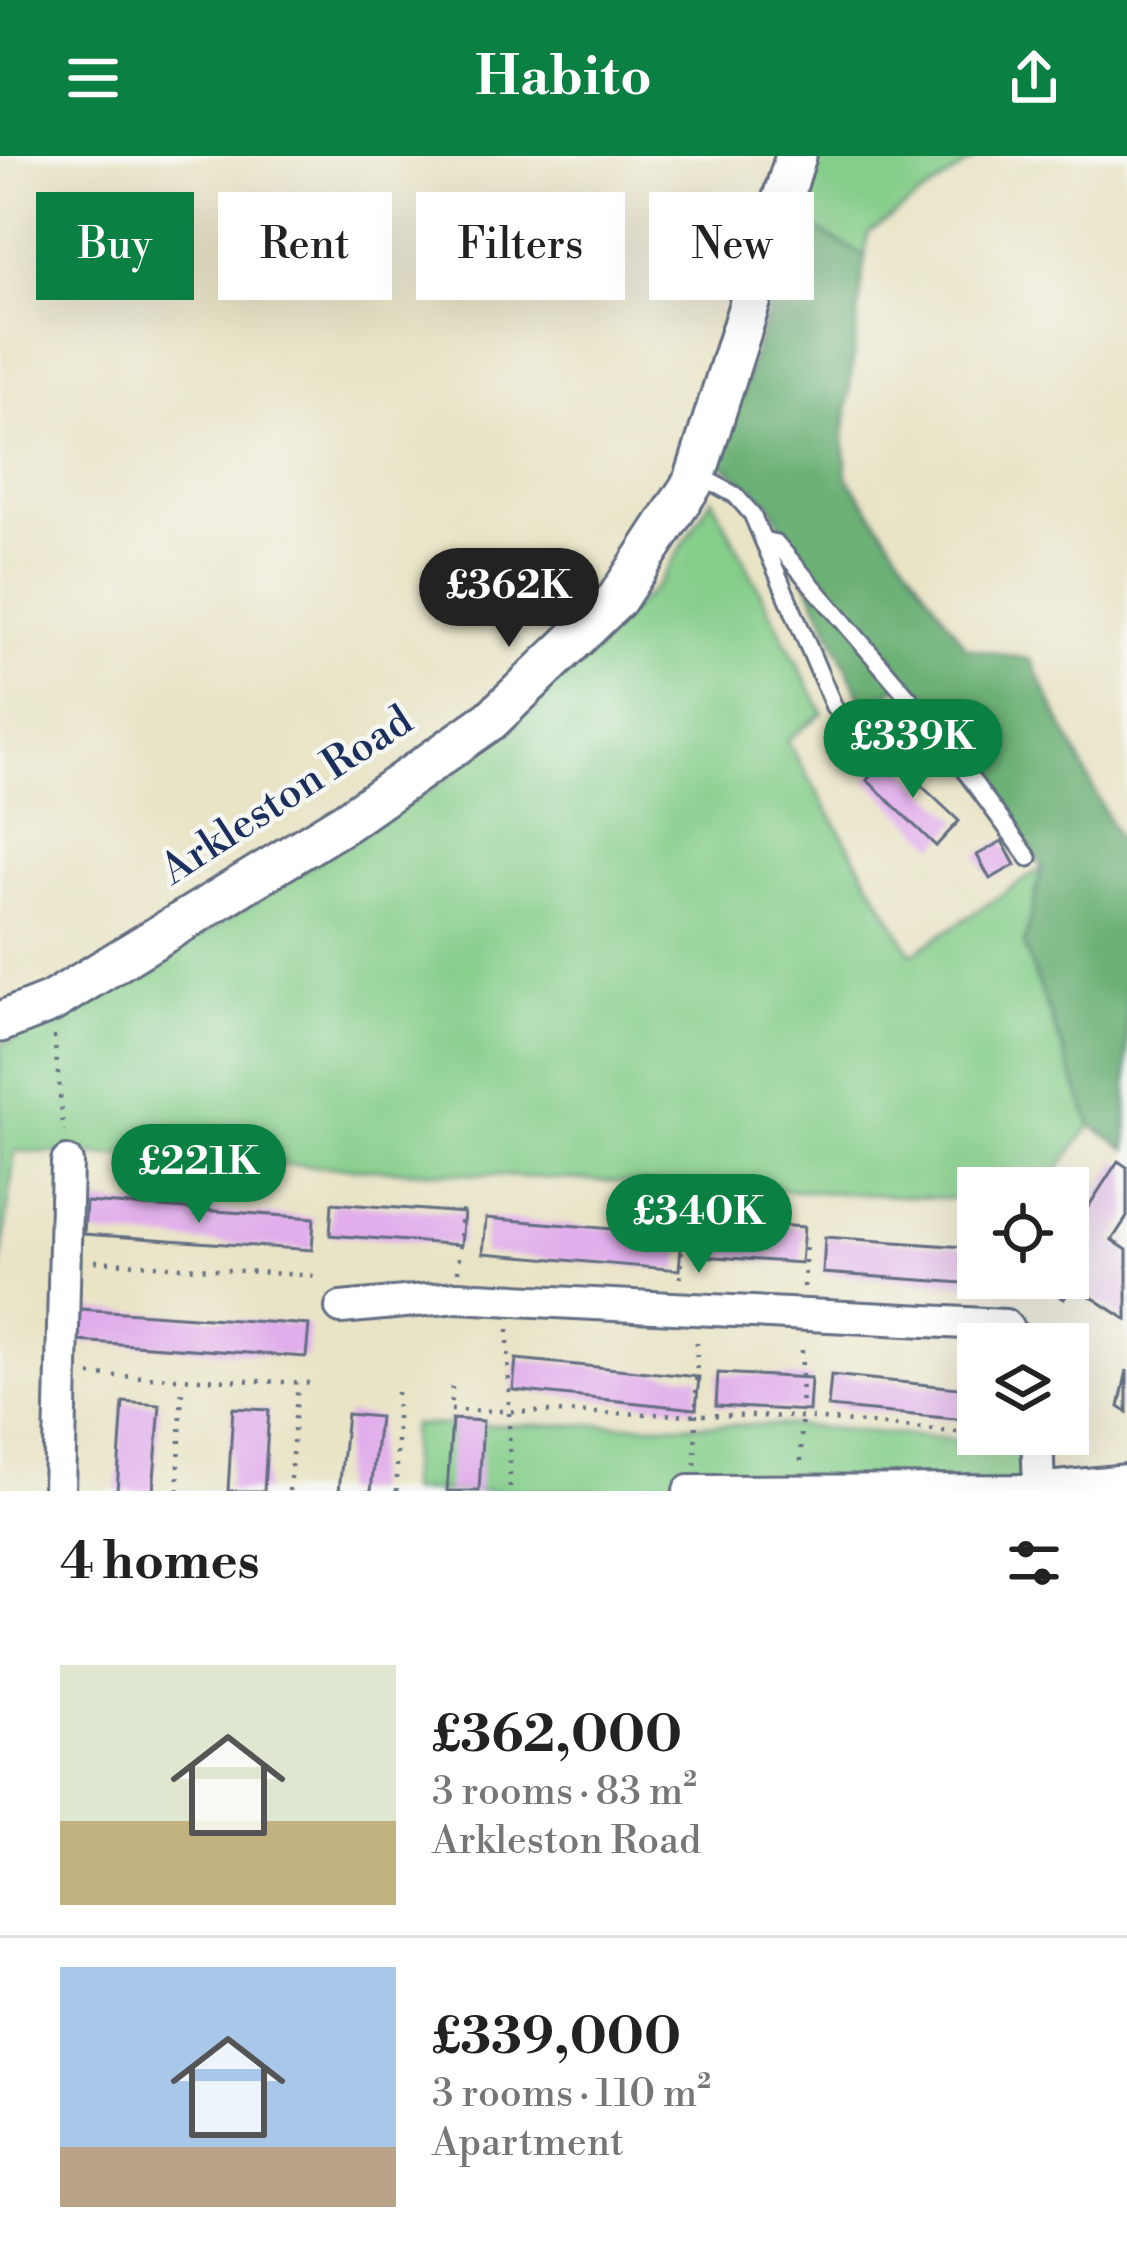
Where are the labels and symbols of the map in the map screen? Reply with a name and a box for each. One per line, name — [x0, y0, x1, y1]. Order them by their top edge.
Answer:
pin: £362K — [425, 548, 593, 650]
street label: Arkleston Road — [150, 695, 423, 898]
pin: £339K — [829, 699, 997, 801]
pin: £221K — [115, 1124, 283, 1226]
pin: £340K — [615, 1174, 783, 1276]

